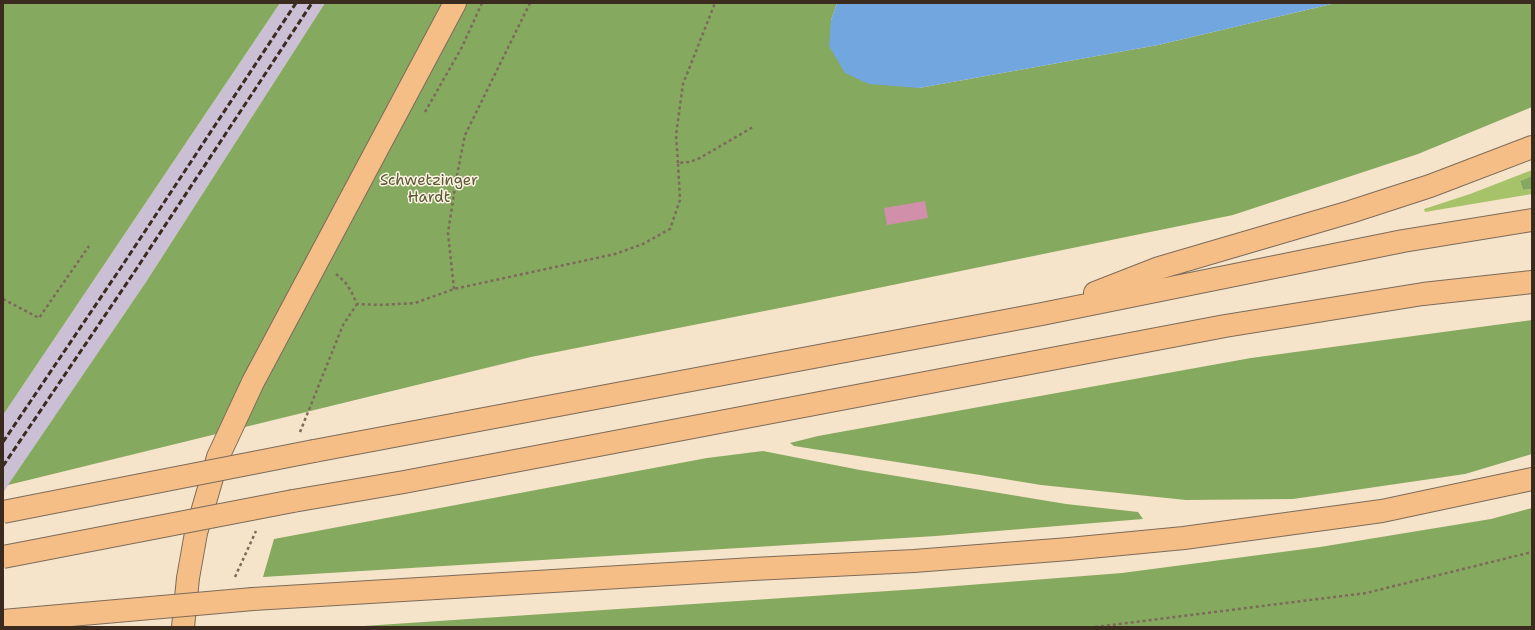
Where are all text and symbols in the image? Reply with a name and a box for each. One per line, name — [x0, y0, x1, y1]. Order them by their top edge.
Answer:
park label: Schwetzinger Hardt — [380, 172, 478, 207]

